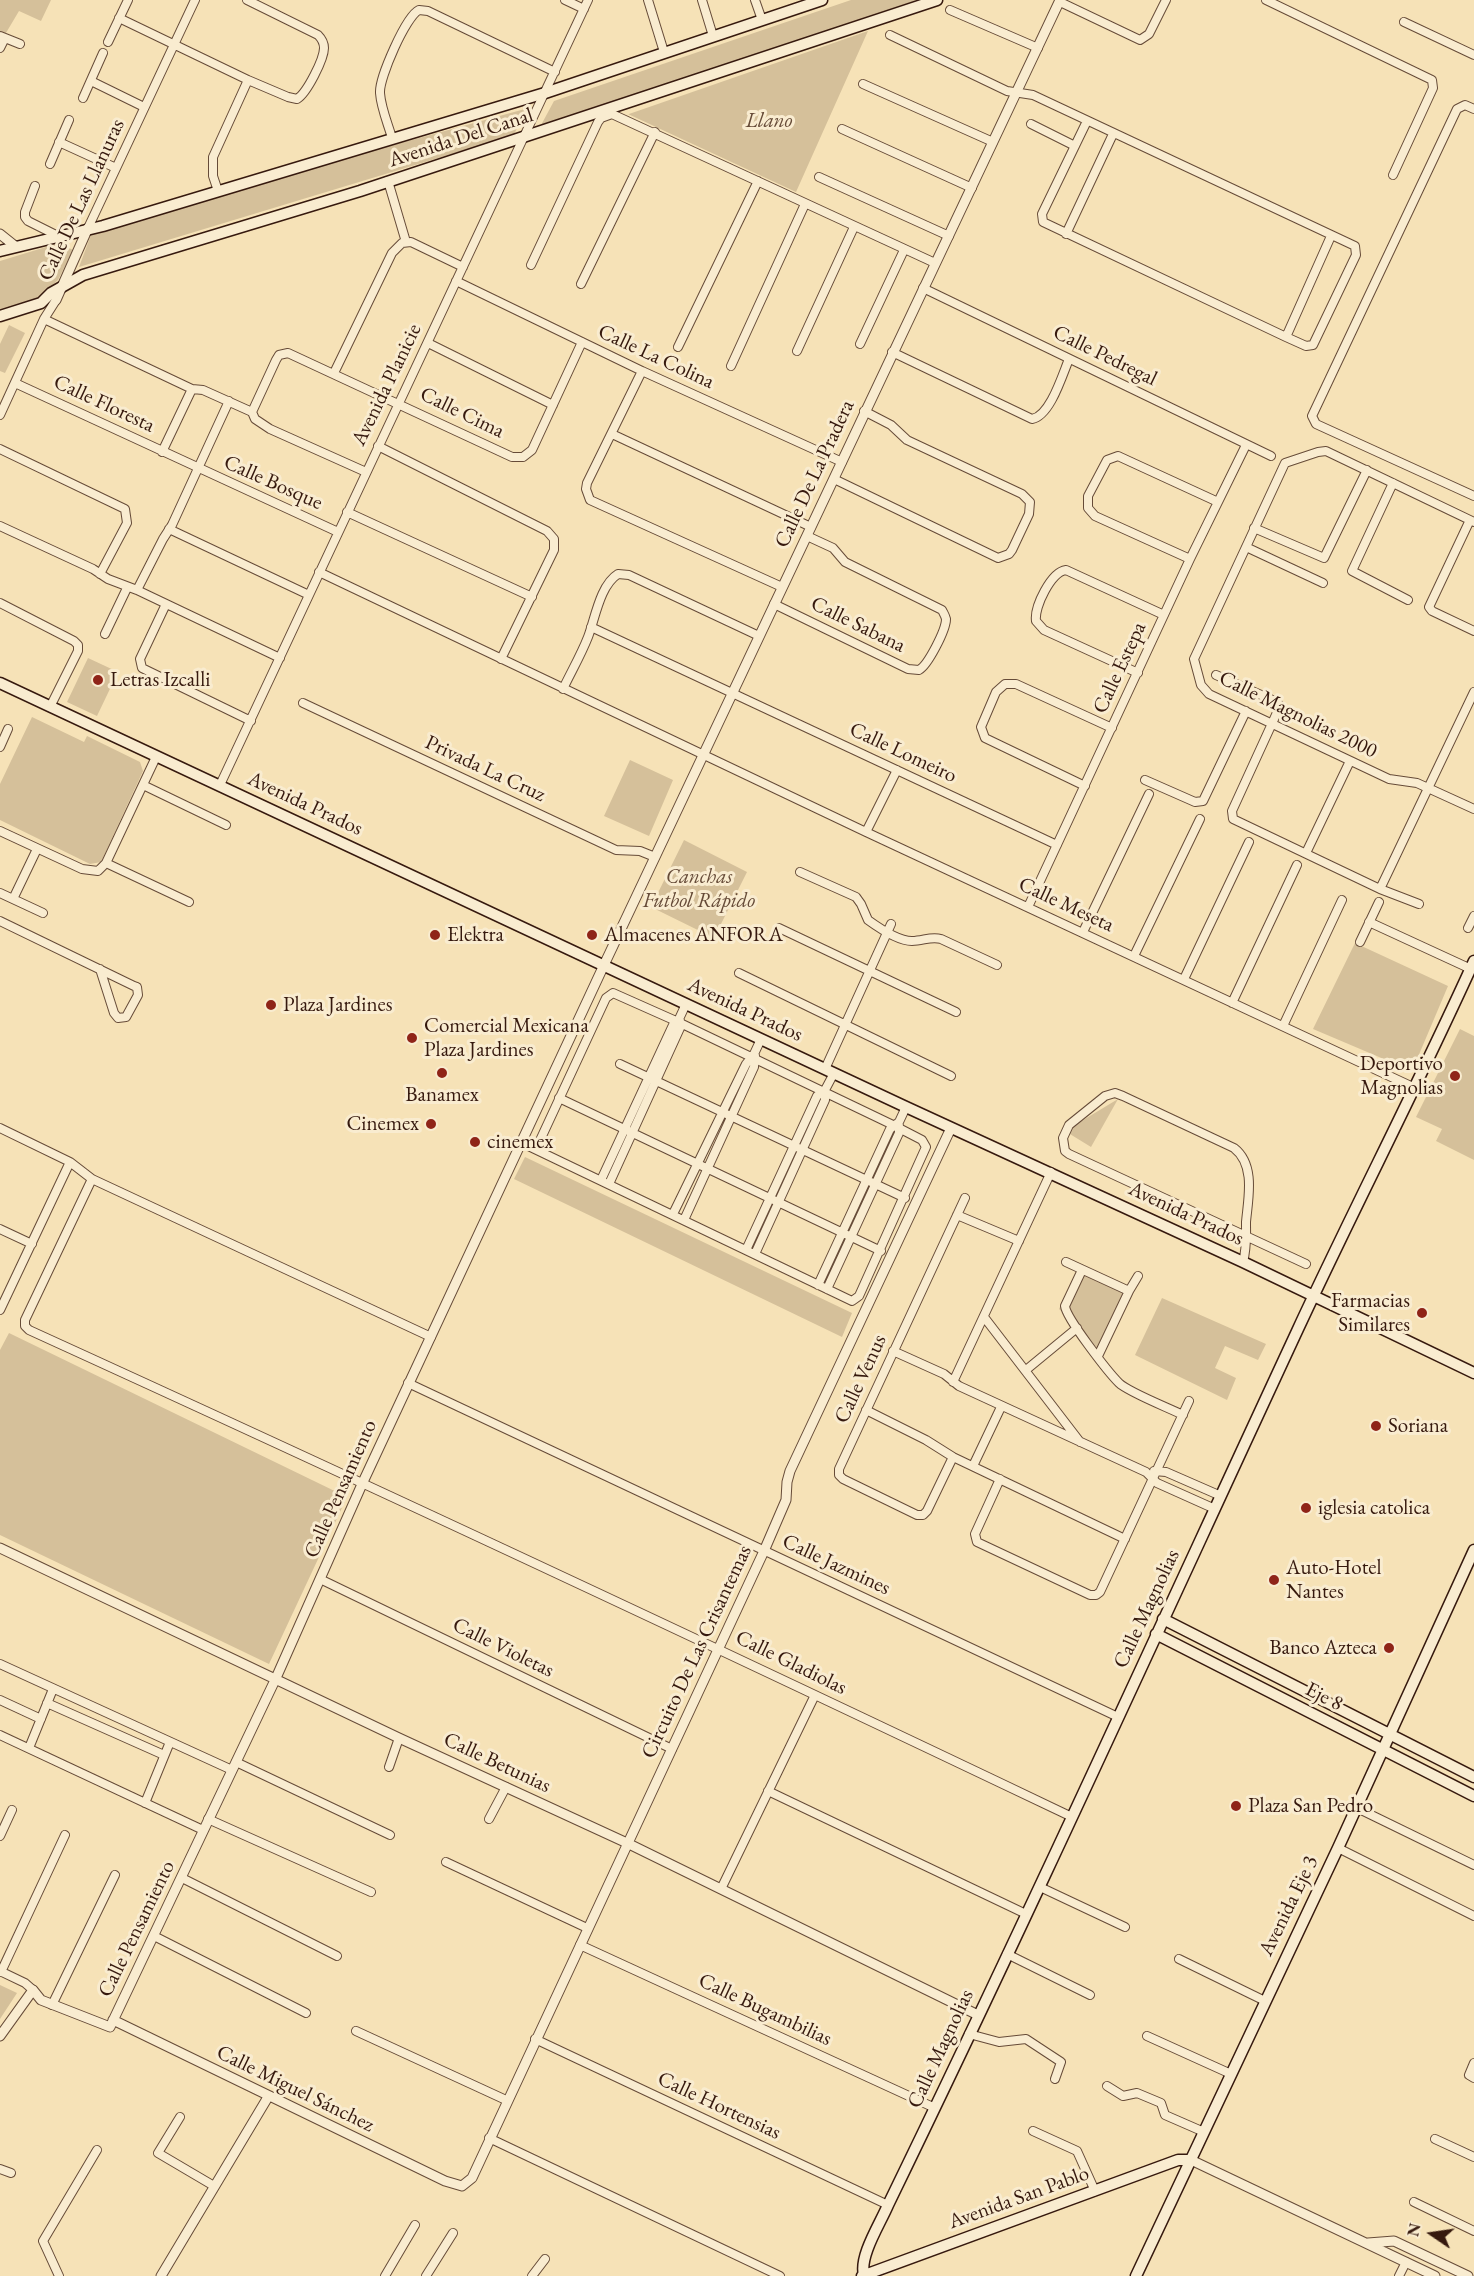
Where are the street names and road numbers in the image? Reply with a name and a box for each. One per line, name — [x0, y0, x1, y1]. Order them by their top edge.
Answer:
street label: Avenida Del Canal — [386, 103, 536, 173]
street label: Calle De Las Llanuras — [33, 115, 131, 285]
street label: Calle La Colina — [594, 319, 718, 395]
street label: Avenida Planicie — [347, 320, 427, 450]
street label: Calle Pedregal — [1049, 320, 1161, 392]
street label: Calle Floresta — [49, 370, 159, 438]
street label: Calle Cima — [416, 382, 508, 444]
street label: Calle De La Pradera — [770, 396, 860, 552]
street label: Calle Bosque — [220, 450, 326, 516]
street label: Calle Sabana — [807, 591, 909, 659]
street label: Calle Estepa — [1088, 618, 1152, 718]
street label: Calle Magnolias 2000 — [1215, 666, 1381, 764]
street label: Calle Lomeiro — [845, 717, 961, 789]
street label: Privada La Cruz — [421, 730, 549, 808]
street label: Avenida Prados — [243, 766, 367, 842]
street label: Calle Meseta — [1014, 872, 1118, 938]
street label: Avenida Prados — [683, 972, 807, 1048]
street label: Avenida Prados — [1124, 1176, 1248, 1252]
street label: Calle Venus — [830, 1331, 892, 1427]
street label: Calle Pensamiento — [299, 1416, 383, 1562]
street label: Calle Jazmines — [778, 1529, 894, 1601]
street label: Circuito De Las Crisantemas — [636, 1541, 758, 1763]
street label: Calle Magnolias — [1108, 1546, 1186, 1672]
street label: Calle Violetas — [448, 1613, 558, 1683]
street label: Calle Gladiolas — [731, 1625, 851, 1701]
street label: Eje 8 — [1301, 1677, 1347, 1717]
street label: Calle Betunias — [439, 1727, 555, 1799]
street label: Avenida Eje 3 — [1254, 1852, 1324, 1960]
street label: Calle Pensamiento — [93, 1857, 181, 2001]
street label: Calle Bugambilias — [694, 1968, 836, 2052]
street label: Calle Magnolias — [902, 1986, 980, 2112]
street label: Calle Miguel Sánchez — [212, 2040, 378, 2138]
street label: Calle Hortensias — [653, 2066, 785, 2146]
street label: Avenida San Pablo — [945, 2161, 1093, 2235]

